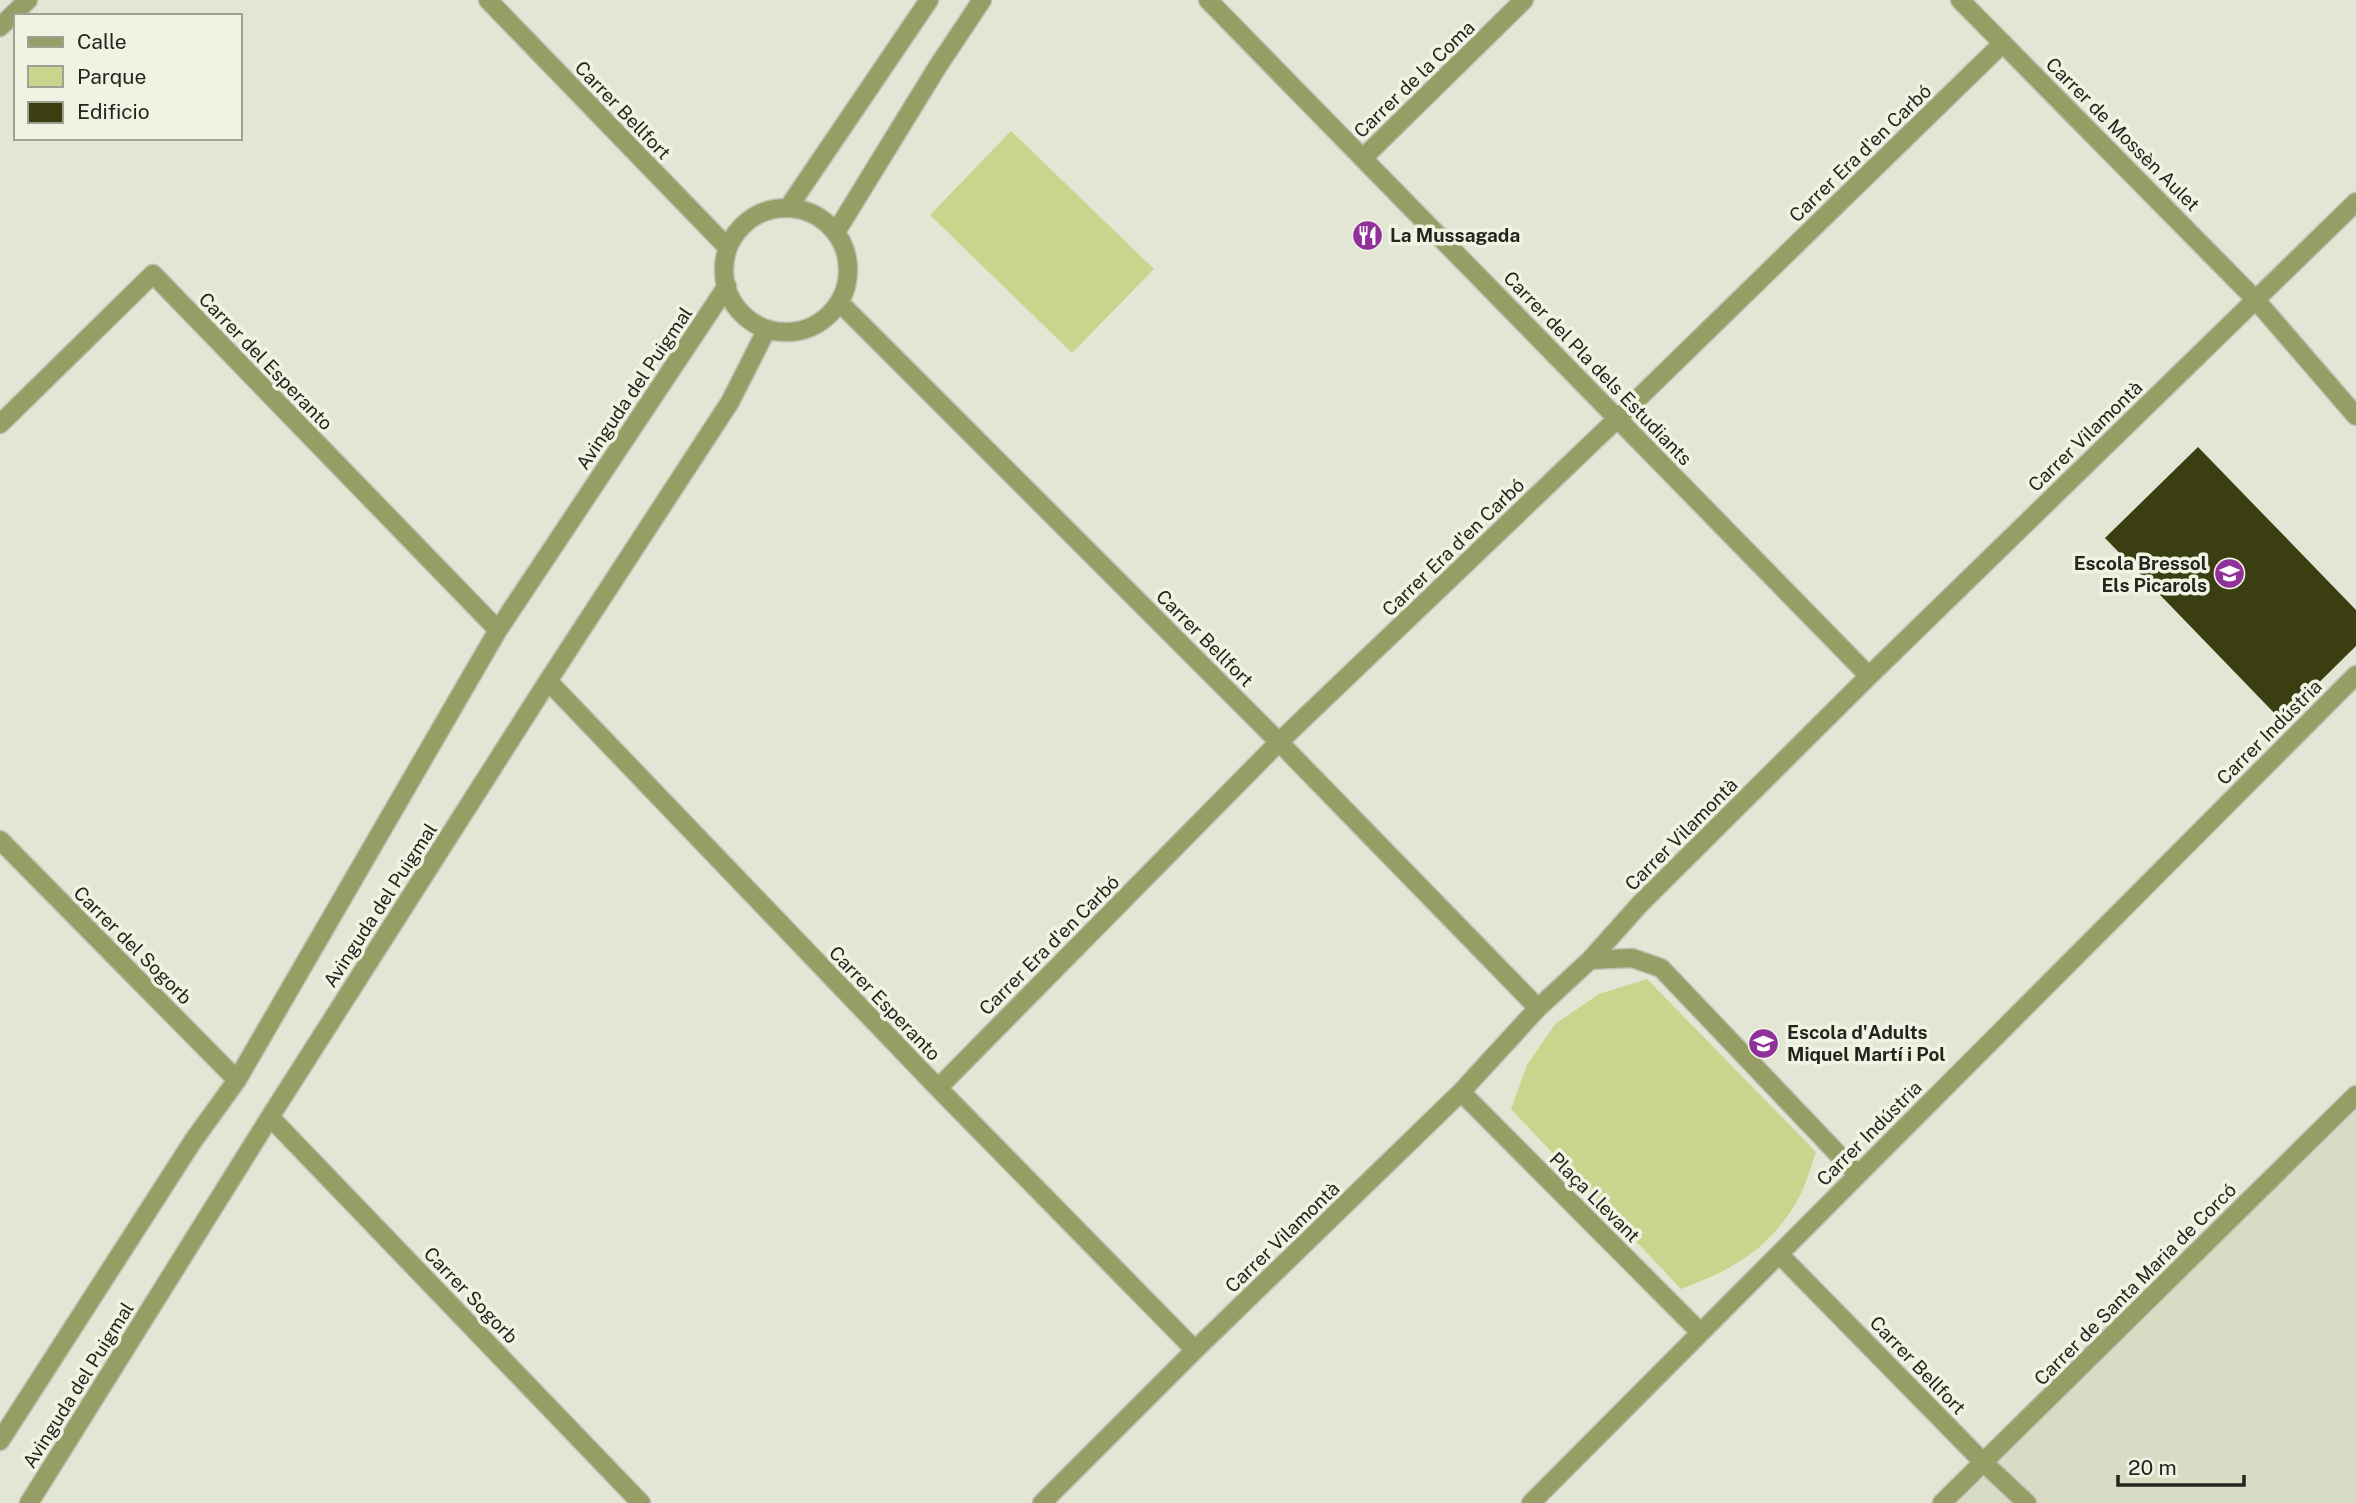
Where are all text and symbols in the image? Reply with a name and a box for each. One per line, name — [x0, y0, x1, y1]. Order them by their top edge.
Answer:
legend — [14, 14, 242, 140]
street label: Carrer de la Coma — [1349, 16, 1479, 142]
text: Calle — [77, 29, 127, 54]
street label: Carrer de Mossèn Aulet — [2042, 53, 2204, 215]
street label: Carrer Bellfort — [571, 56, 675, 164]
text: Parque — [77, 64, 146, 89]
street label: Carrer Era d'en Carbó — [1785, 80, 1935, 226]
text: Edificio — [77, 99, 150, 124]
restaurant icon: La Mussagada — [1350, 218, 1384, 252]
place label: La Mussagada — [1390, 224, 1520, 246]
street label: Carrer del Pla dels Estudiants — [1499, 266, 1697, 470]
street label: Carrer del Esperanto — [195, 288, 337, 434]
street label: Avinguda del Puigmal — [571, 303, 697, 473]
street label: Carrer Vilamontà — [2023, 376, 2147, 496]
street label: Carrer Era d'en Carbó — [1378, 474, 1528, 620]
place label: Escola Bressol Els Picarols — [2074, 552, 2207, 596]
school or university icon: Escola Bressol Els Picarols — [2213, 557, 2247, 591]
street label: Carrer Bellfort — [1152, 585, 1258, 691]
street label: Carrer Indústria — [2212, 675, 2326, 789]
street label: Carrer Vilamontà — [1620, 773, 1742, 895]
street label: Avinguda del Puigmal — [319, 819, 441, 991]
street label: Carrer Era d'en Carbó — [975, 871, 1123, 1019]
street label: Carrer del Sogorb — [69, 881, 197, 1009]
street label: Carrer Esperanto — [825, 941, 945, 1065]
place label: Escola d'Adults Miquel Martí i Pol — [1787, 1021, 1946, 1065]
school or university icon: Escola d'Adults Miquel Martí i Pol — [1747, 1026, 1781, 1060]
street label: Carrer Indústria — [1812, 1076, 1926, 1190]
street label: Plaça Llevant — [1545, 1147, 1645, 1247]
street label: Carrer Vilamontà — [1220, 1177, 1344, 1297]
street label: Carrer de Santa Maria de Corcó — [2029, 1178, 2241, 1390]
street label: Carrer Sogorb — [420, 1242, 522, 1348]
street label: Avinguda del Puigmal — [18, 1298, 138, 1472]
street label: Carrer Bellfort — [1866, 1311, 1970, 1419]
scale bar — [2118, 1444, 2244, 1488]
text: 20 m — [2128, 1455, 2177, 1480]

